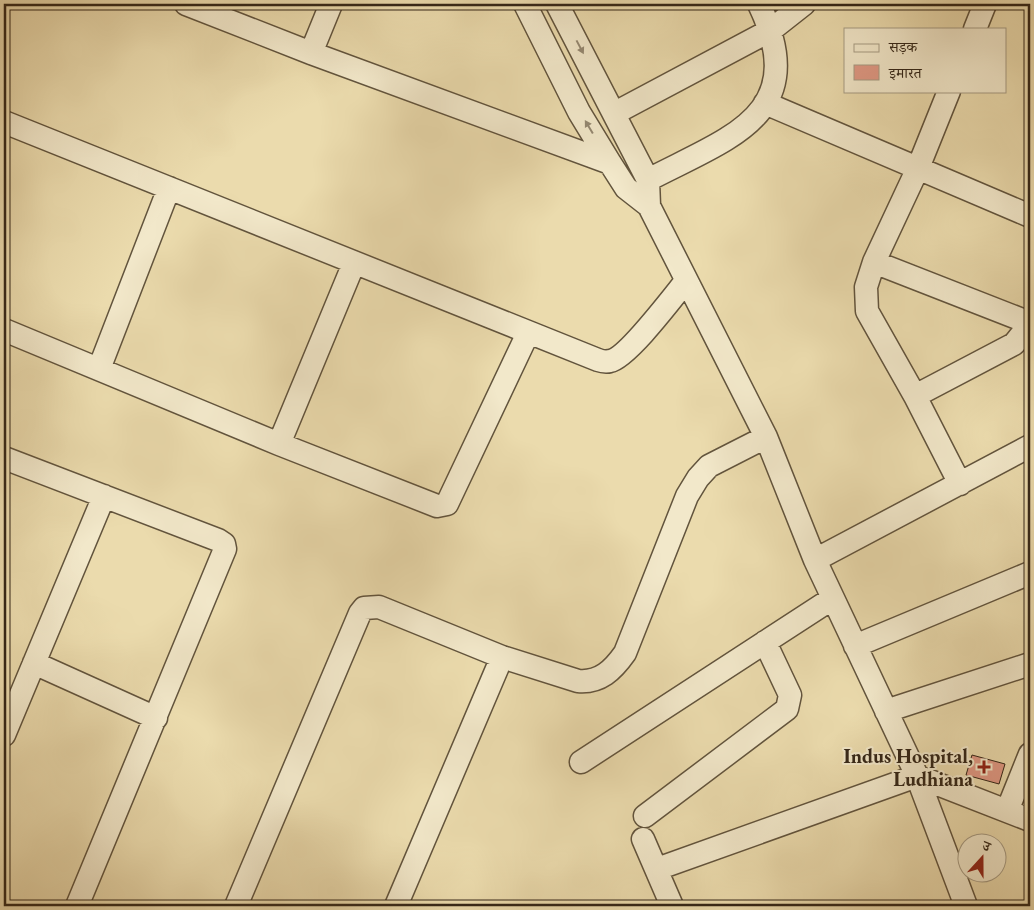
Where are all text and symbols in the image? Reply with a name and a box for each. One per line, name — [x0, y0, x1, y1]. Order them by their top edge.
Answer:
legend — [844, 28, 1006, 92]
text: सड़क — [888, 37, 918, 56]
one-way arrow — [576, 40, 584, 54]
text: इमारत — [888, 63, 923, 82]
one-way arrow — [584, 120, 593, 133]
place label: Indus Hospital, Ludhiana — [843, 743, 973, 792]
marker: Indus Hospital, Ludhiana — [977, 760, 991, 774]
north arrow — [956, 832, 1006, 882]
text: उ — [979, 836, 994, 856]

